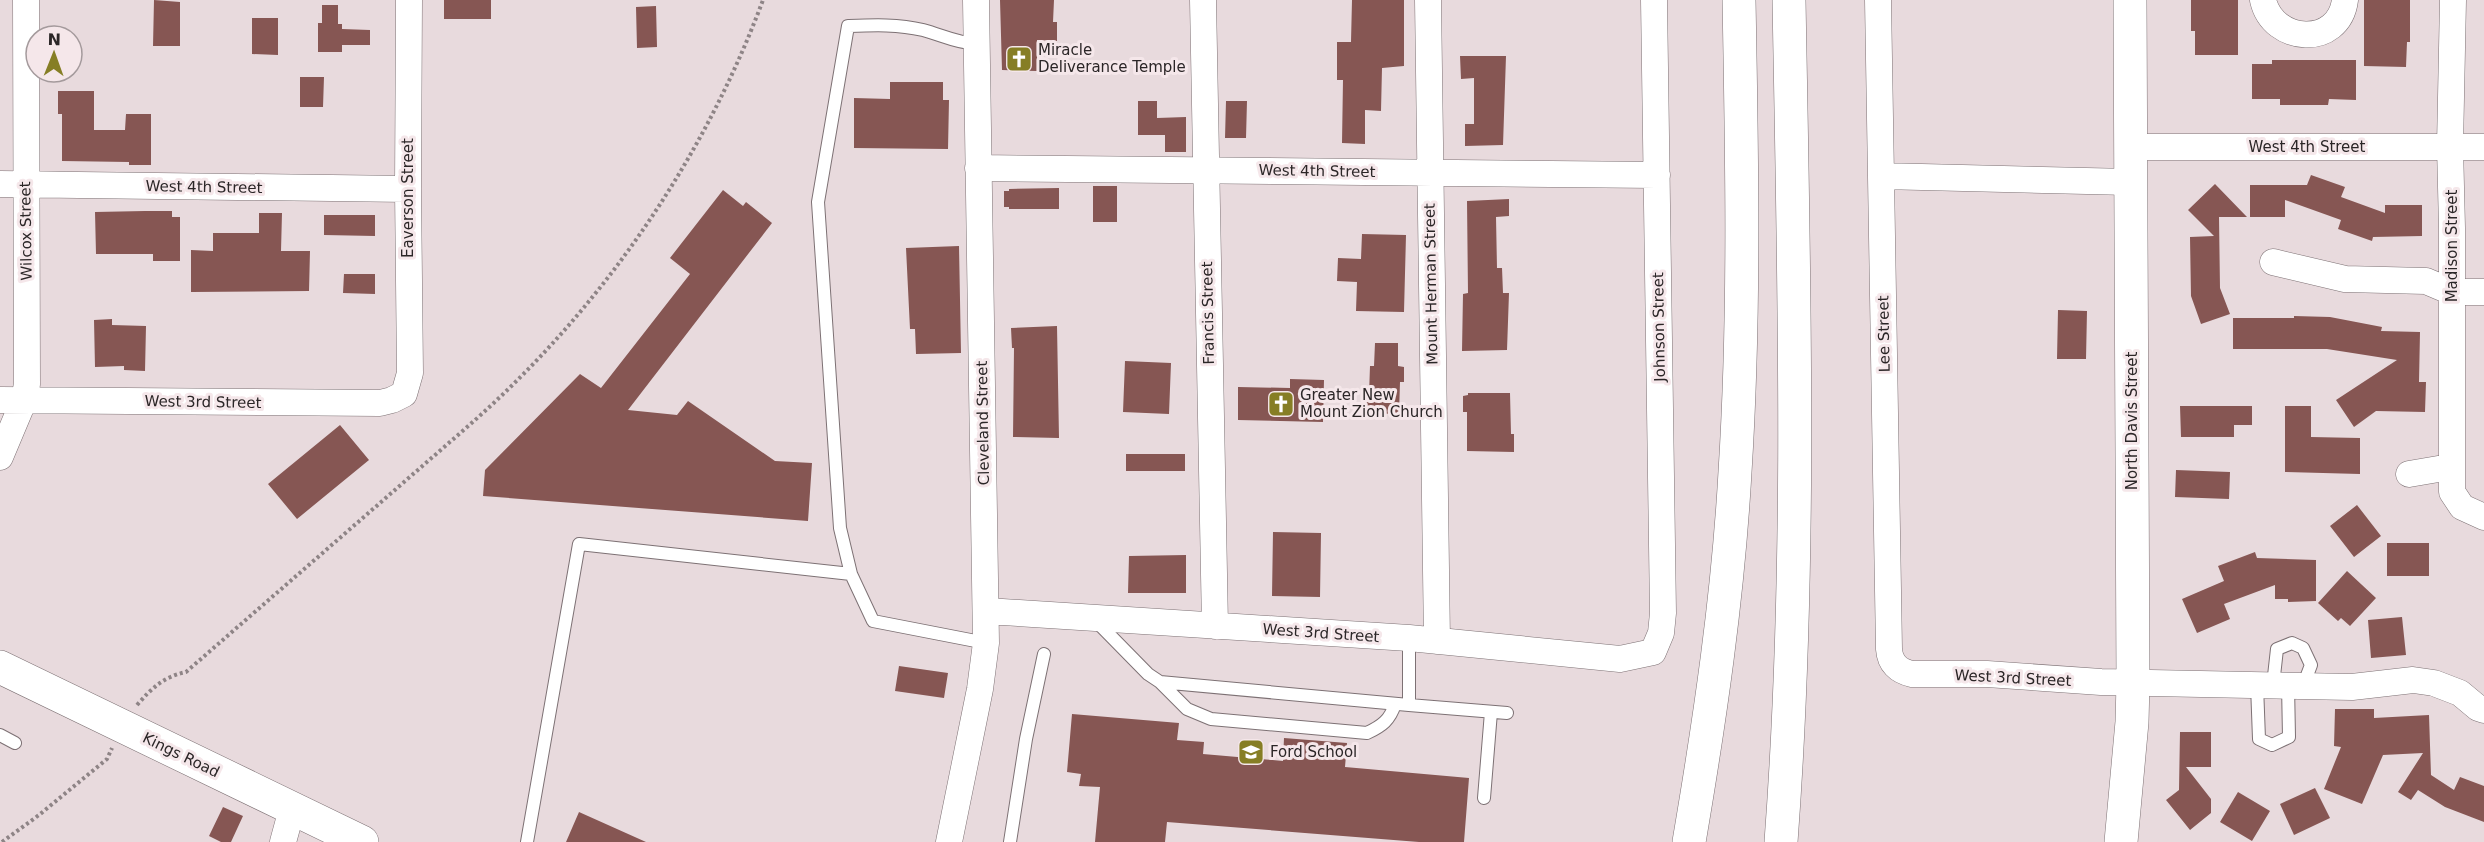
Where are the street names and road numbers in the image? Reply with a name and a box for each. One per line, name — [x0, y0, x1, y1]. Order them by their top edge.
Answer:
street label: Eaverson Street — [399, 138, 417, 258]
street label: West 4th Street — [2249, 138, 2366, 156]
street label: West 4th Street — [1258, 161, 1376, 181]
street label: West 4th Street — [145, 177, 263, 197]
street label: Wilcox Street — [16, 181, 36, 281]
street label: Madison Street — [2443, 190, 2461, 302]
street label: Mount Herman Street — [1421, 203, 1441, 365]
street label: Francis Street — [1198, 261, 1218, 365]
street label: Johnson Street — [1649, 272, 1669, 383]
street label: Lee Street — [1874, 295, 1894, 373]
street label: North Davis Street — [2123, 352, 2141, 490]
street label: Cleveland Street — [973, 360, 993, 486]
street label: West 3rd Street — [144, 392, 262, 412]
street label: West 3rd Street — [1262, 620, 1380, 646]
street label: West 3rd Street — [1954, 666, 2072, 690]
street label: Kings Road — [140, 729, 222, 781]

